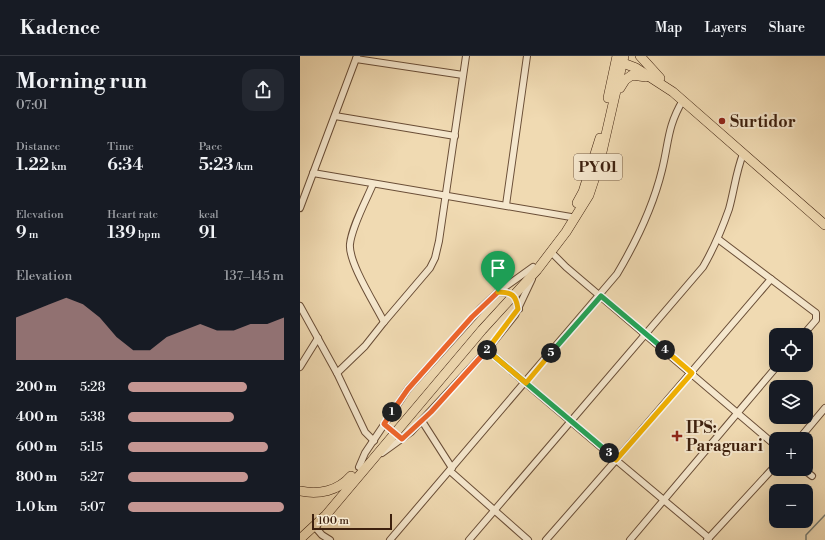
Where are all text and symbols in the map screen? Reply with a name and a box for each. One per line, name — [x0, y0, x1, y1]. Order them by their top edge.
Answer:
text: Kadence — [20, 16, 100, 40]
text: Map — [655, 19, 682, 37]
text: Layers — [704, 19, 747, 37]
text: Share — [769, 19, 805, 37]
text: Morning run — [16, 68, 147, 95]
button: share — [242, 69, 284, 111]
text: 07:01 — [16, 97, 48, 113]
place label: Surtidor — [730, 112, 796, 132]
marker: Surtidor — [717, 116, 727, 126]
text: Distance — [16, 140, 60, 154]
text: Time — [107, 140, 134, 154]
text: Pace — [199, 140, 222, 154]
text: 1.22 — [16, 154, 49, 176]
text: 6:34 — [107, 154, 143, 176]
text: 5:23 — [199, 154, 233, 176]
road number: PY01 — [574, 154, 622, 180]
text: km — [49, 160, 67, 174]
text: /km — [233, 160, 253, 174]
text: Elevation — [16, 208, 64, 222]
text: Heart rate — [107, 208, 158, 222]
text: kcal — [199, 208, 219, 222]
text: 9 — [16, 222, 27, 244]
text: 139 — [107, 222, 136, 244]
text: 91 — [199, 222, 217, 244]
text: m — [27, 228, 38, 242]
text: bpm — [136, 228, 160, 242]
pin — [481, 251, 515, 292]
icon: arrive — [487, 257, 509, 279]
text: Elevation — [16, 268, 72, 284]
text: 137–145 m — [224, 268, 284, 284]
map controls — [769, 328, 813, 528]
button: locate — [769, 328, 813, 372]
pin: 2 — [477, 340, 497, 360]
pin: 4 — [655, 340, 675, 360]
text: 2 — [484, 343, 490, 357]
pin: 5 — [541, 343, 561, 363]
text: 4 — [661, 343, 669, 357]
text: 5 — [548, 346, 554, 360]
text: 200 m — [16, 379, 57, 395]
text: 5:28 — [80, 379, 105, 395]
button: layers — [769, 380, 813, 424]
pin: 1 — [382, 402, 402, 422]
text: 1 — [389, 405, 395, 419]
text: 400 m — [16, 409, 58, 425]
text: 5:38 — [80, 409, 105, 425]
place label: IPS: Paraguari — [686, 418, 763, 456]
marker: IPS: Paraguari — [671, 430, 683, 442]
button: + — [769, 432, 813, 476]
text: 600 m — [16, 439, 57, 455]
text: 5:15 — [80, 439, 103, 455]
pin: 3 — [599, 443, 619, 463]
text: 3 — [606, 446, 612, 460]
text: 800 m — [16, 469, 57, 485]
text: 5:27 — [80, 469, 104, 485]
button: − — [769, 484, 813, 528]
text: 1.0 km — [16, 499, 57, 515]
text: 5:07 — [80, 499, 105, 515]
scale bar — [312, 512, 392, 531]
text: 100 m — [318, 514, 349, 528]

